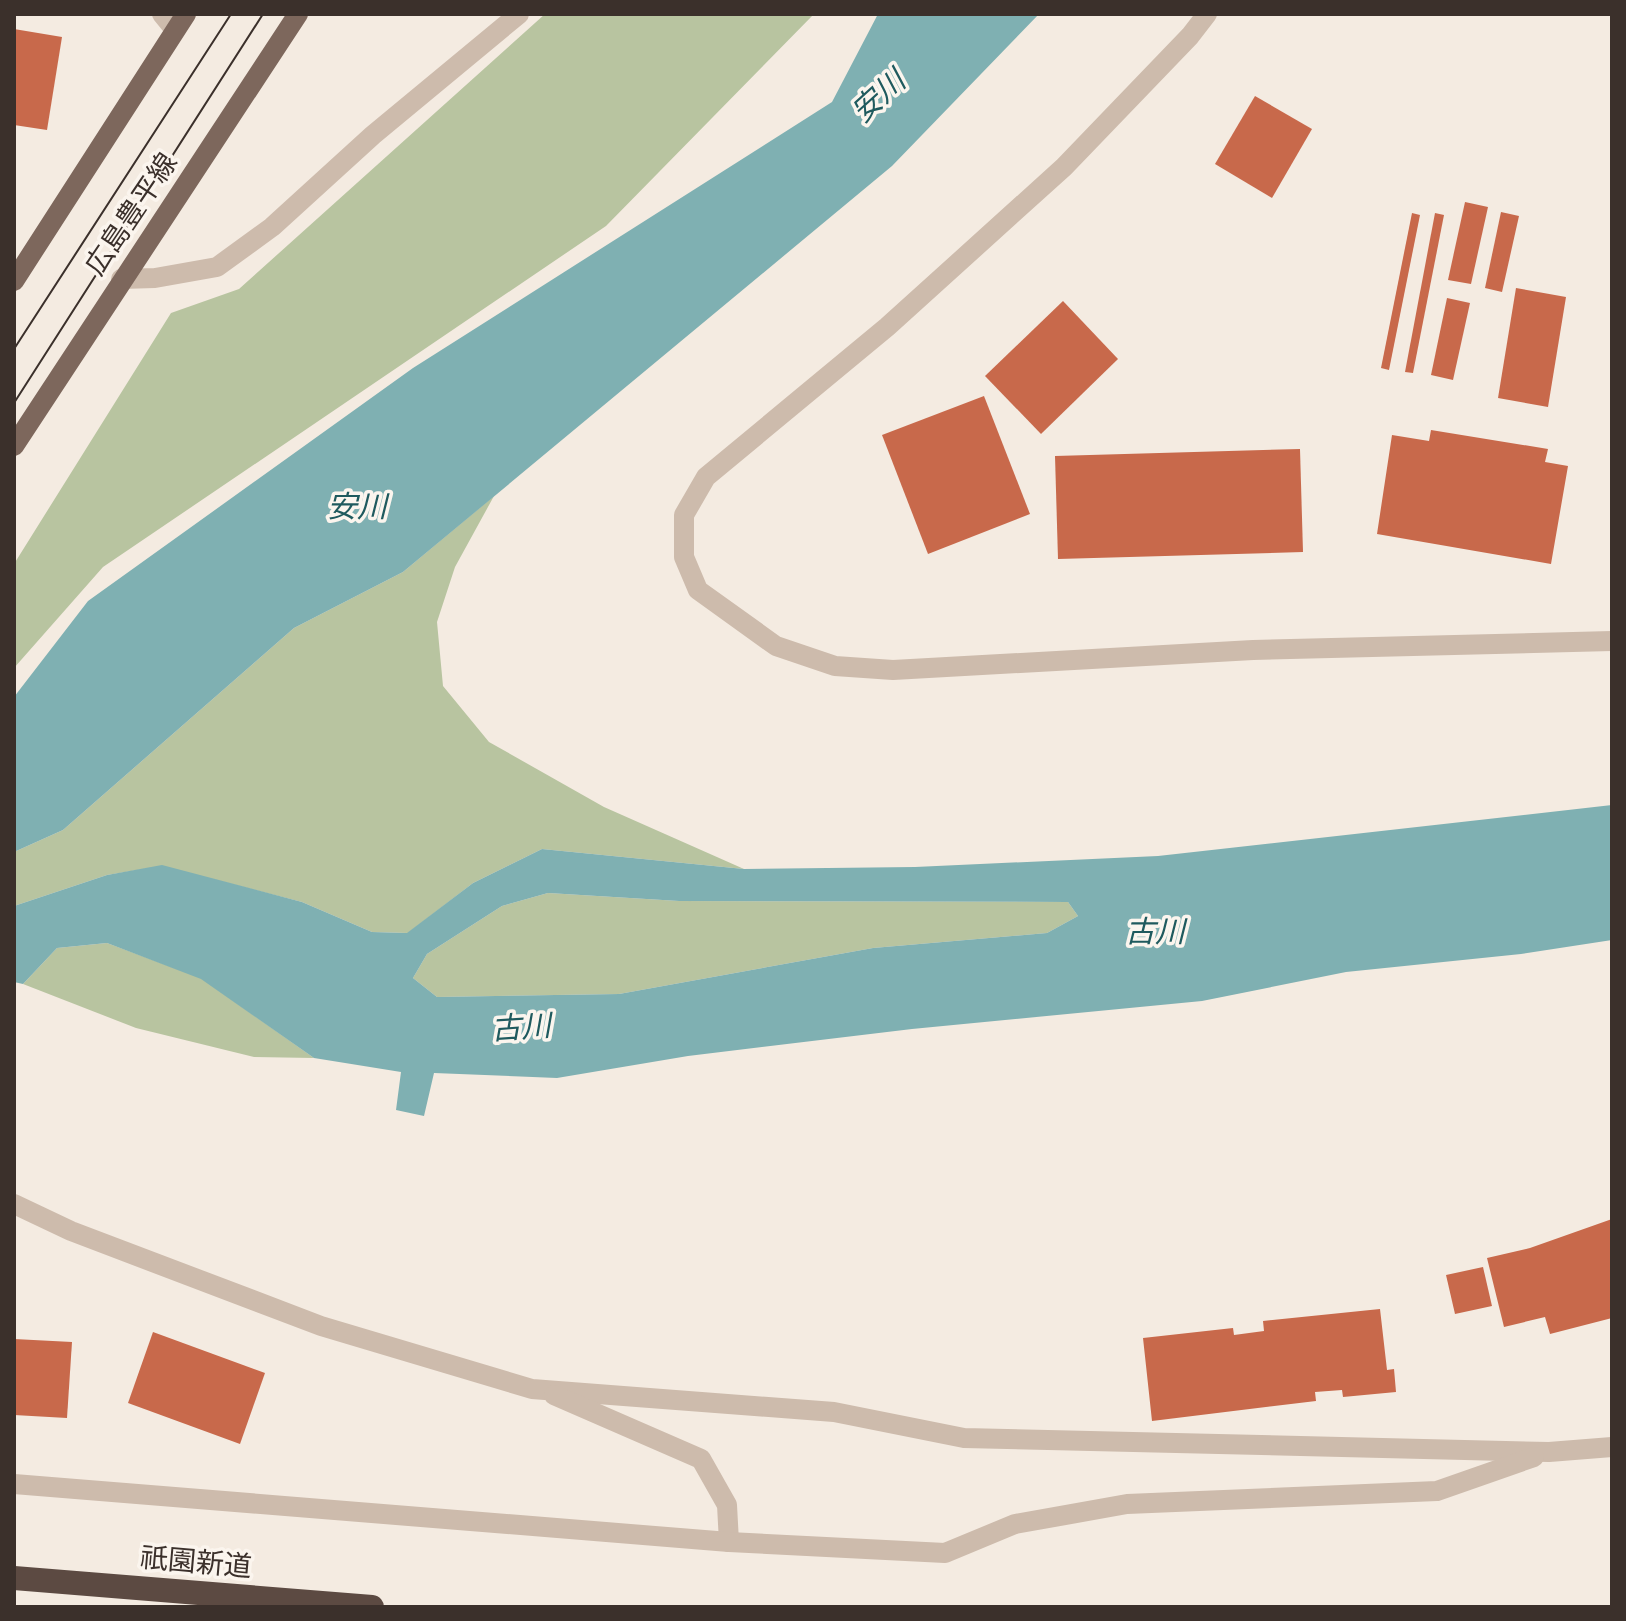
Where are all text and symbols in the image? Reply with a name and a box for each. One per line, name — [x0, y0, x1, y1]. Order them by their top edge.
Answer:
water label: 安川 — [841, 58, 917, 132]
street label: 広島豊平線 — [75, 144, 187, 284]
water label: 安川 — [327, 485, 390, 528]
water label: 古川 — [1125, 910, 1188, 953]
water label: 古川 — [490, 1003, 555, 1051]
street label: 祇園新道 — [138, 1537, 254, 1587]

